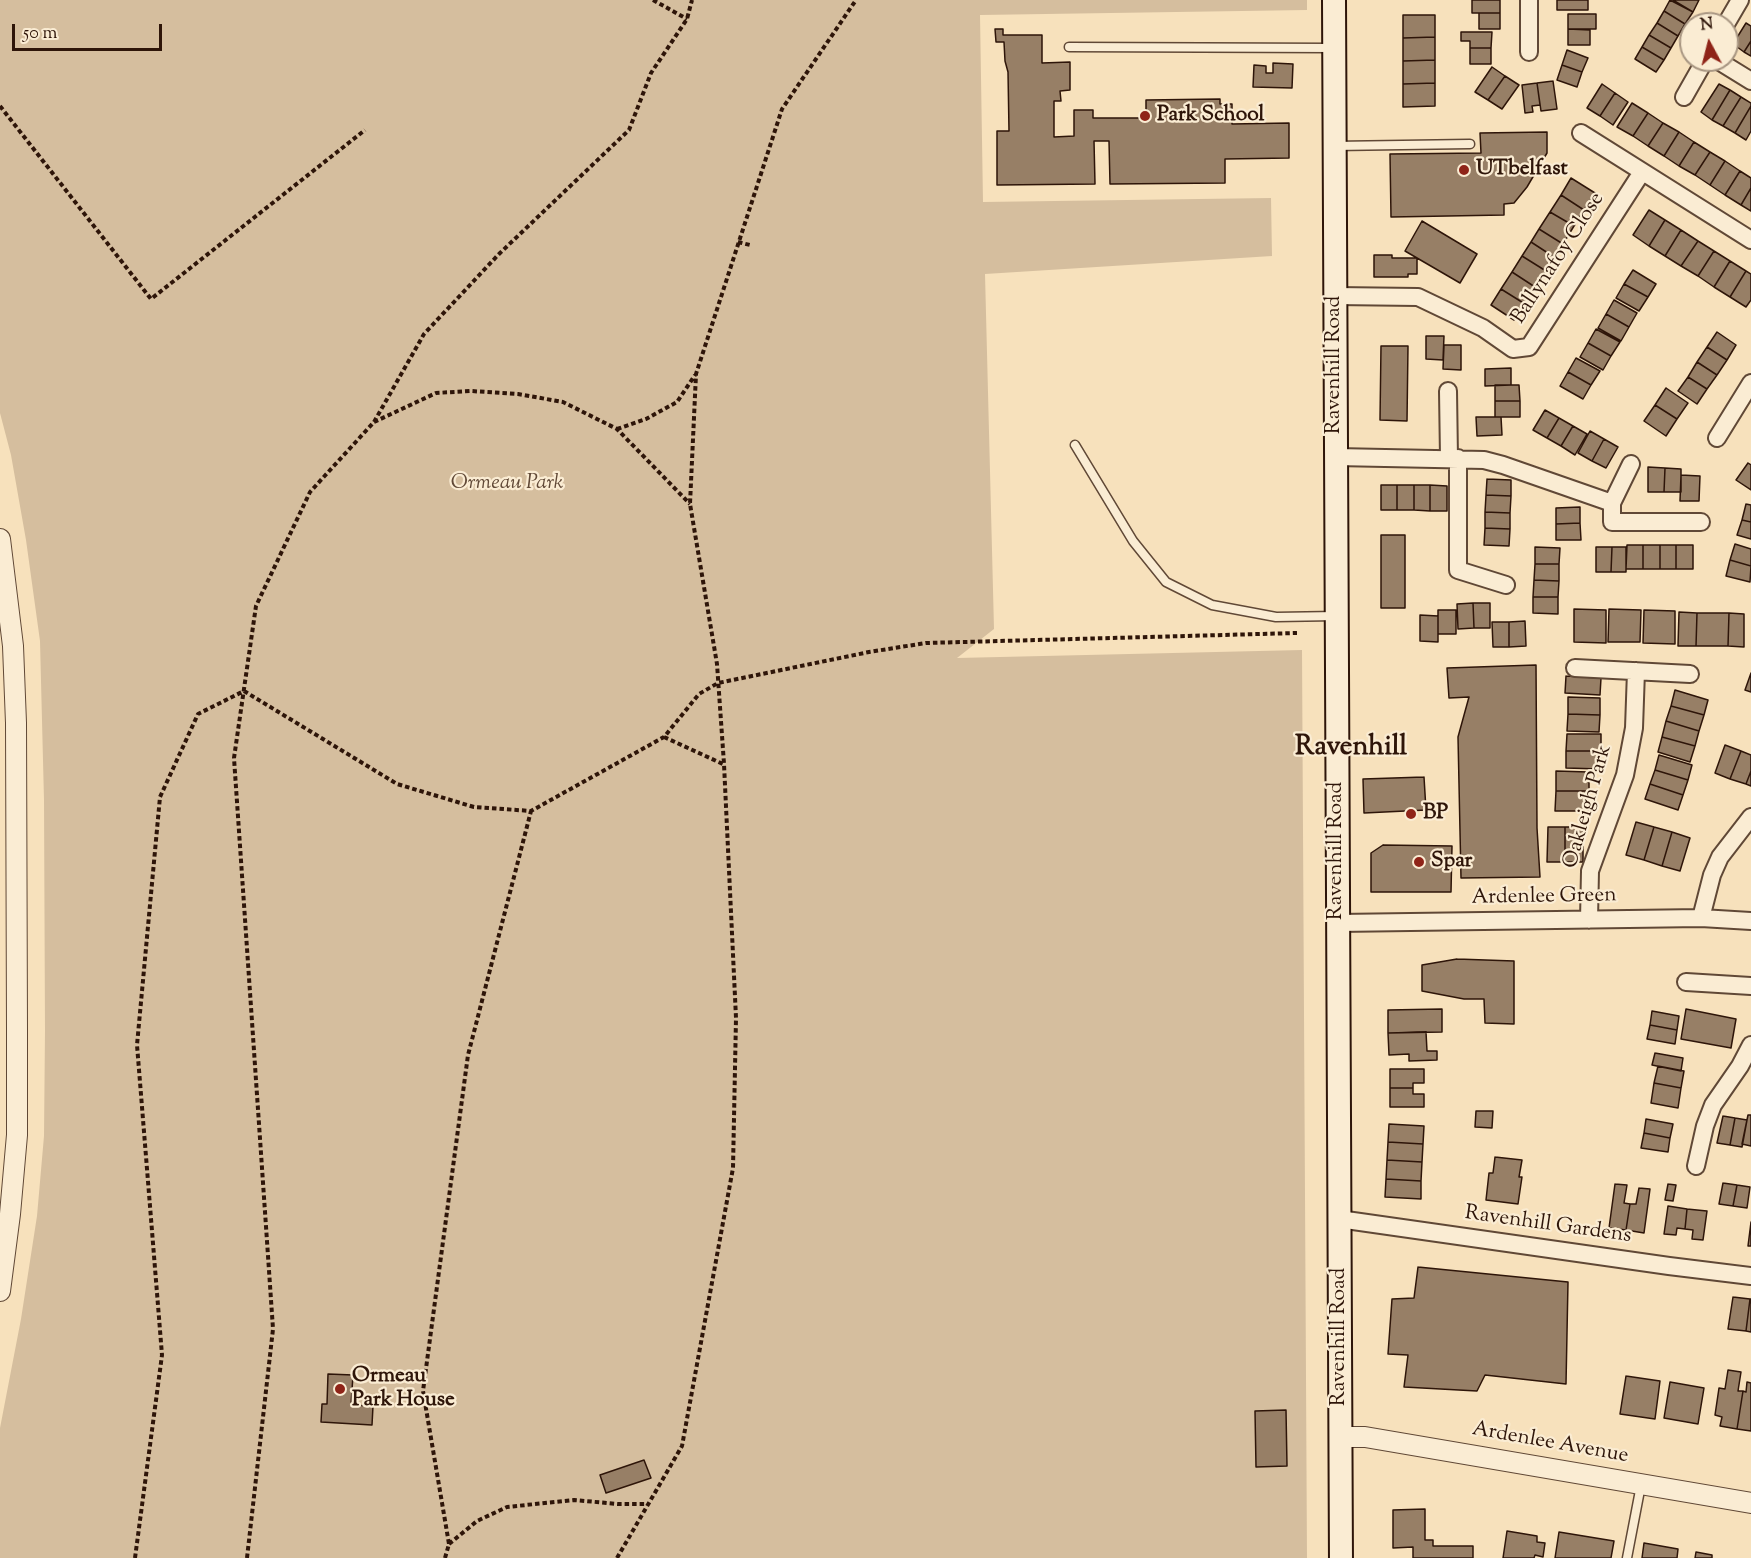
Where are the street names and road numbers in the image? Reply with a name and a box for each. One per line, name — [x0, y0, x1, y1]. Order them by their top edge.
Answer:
street label: Ballynafoy Close — [1507, 189, 1611, 329]
street label: Ravenhill Road — [1322, 296, 1348, 434]
street label: Oakleigh Park — [1559, 742, 1619, 872]
street label: Ravenhill Road — [1324, 782, 1350, 920]
street label: Ardenlee Green — [1471, 884, 1617, 912]
street label: Ravenhill Gardens — [1463, 1202, 1633, 1250]
street label: Ravenhill Road — [1327, 1268, 1353, 1406]
street label: Ardenlee Avenue — [1470, 1418, 1630, 1470]

